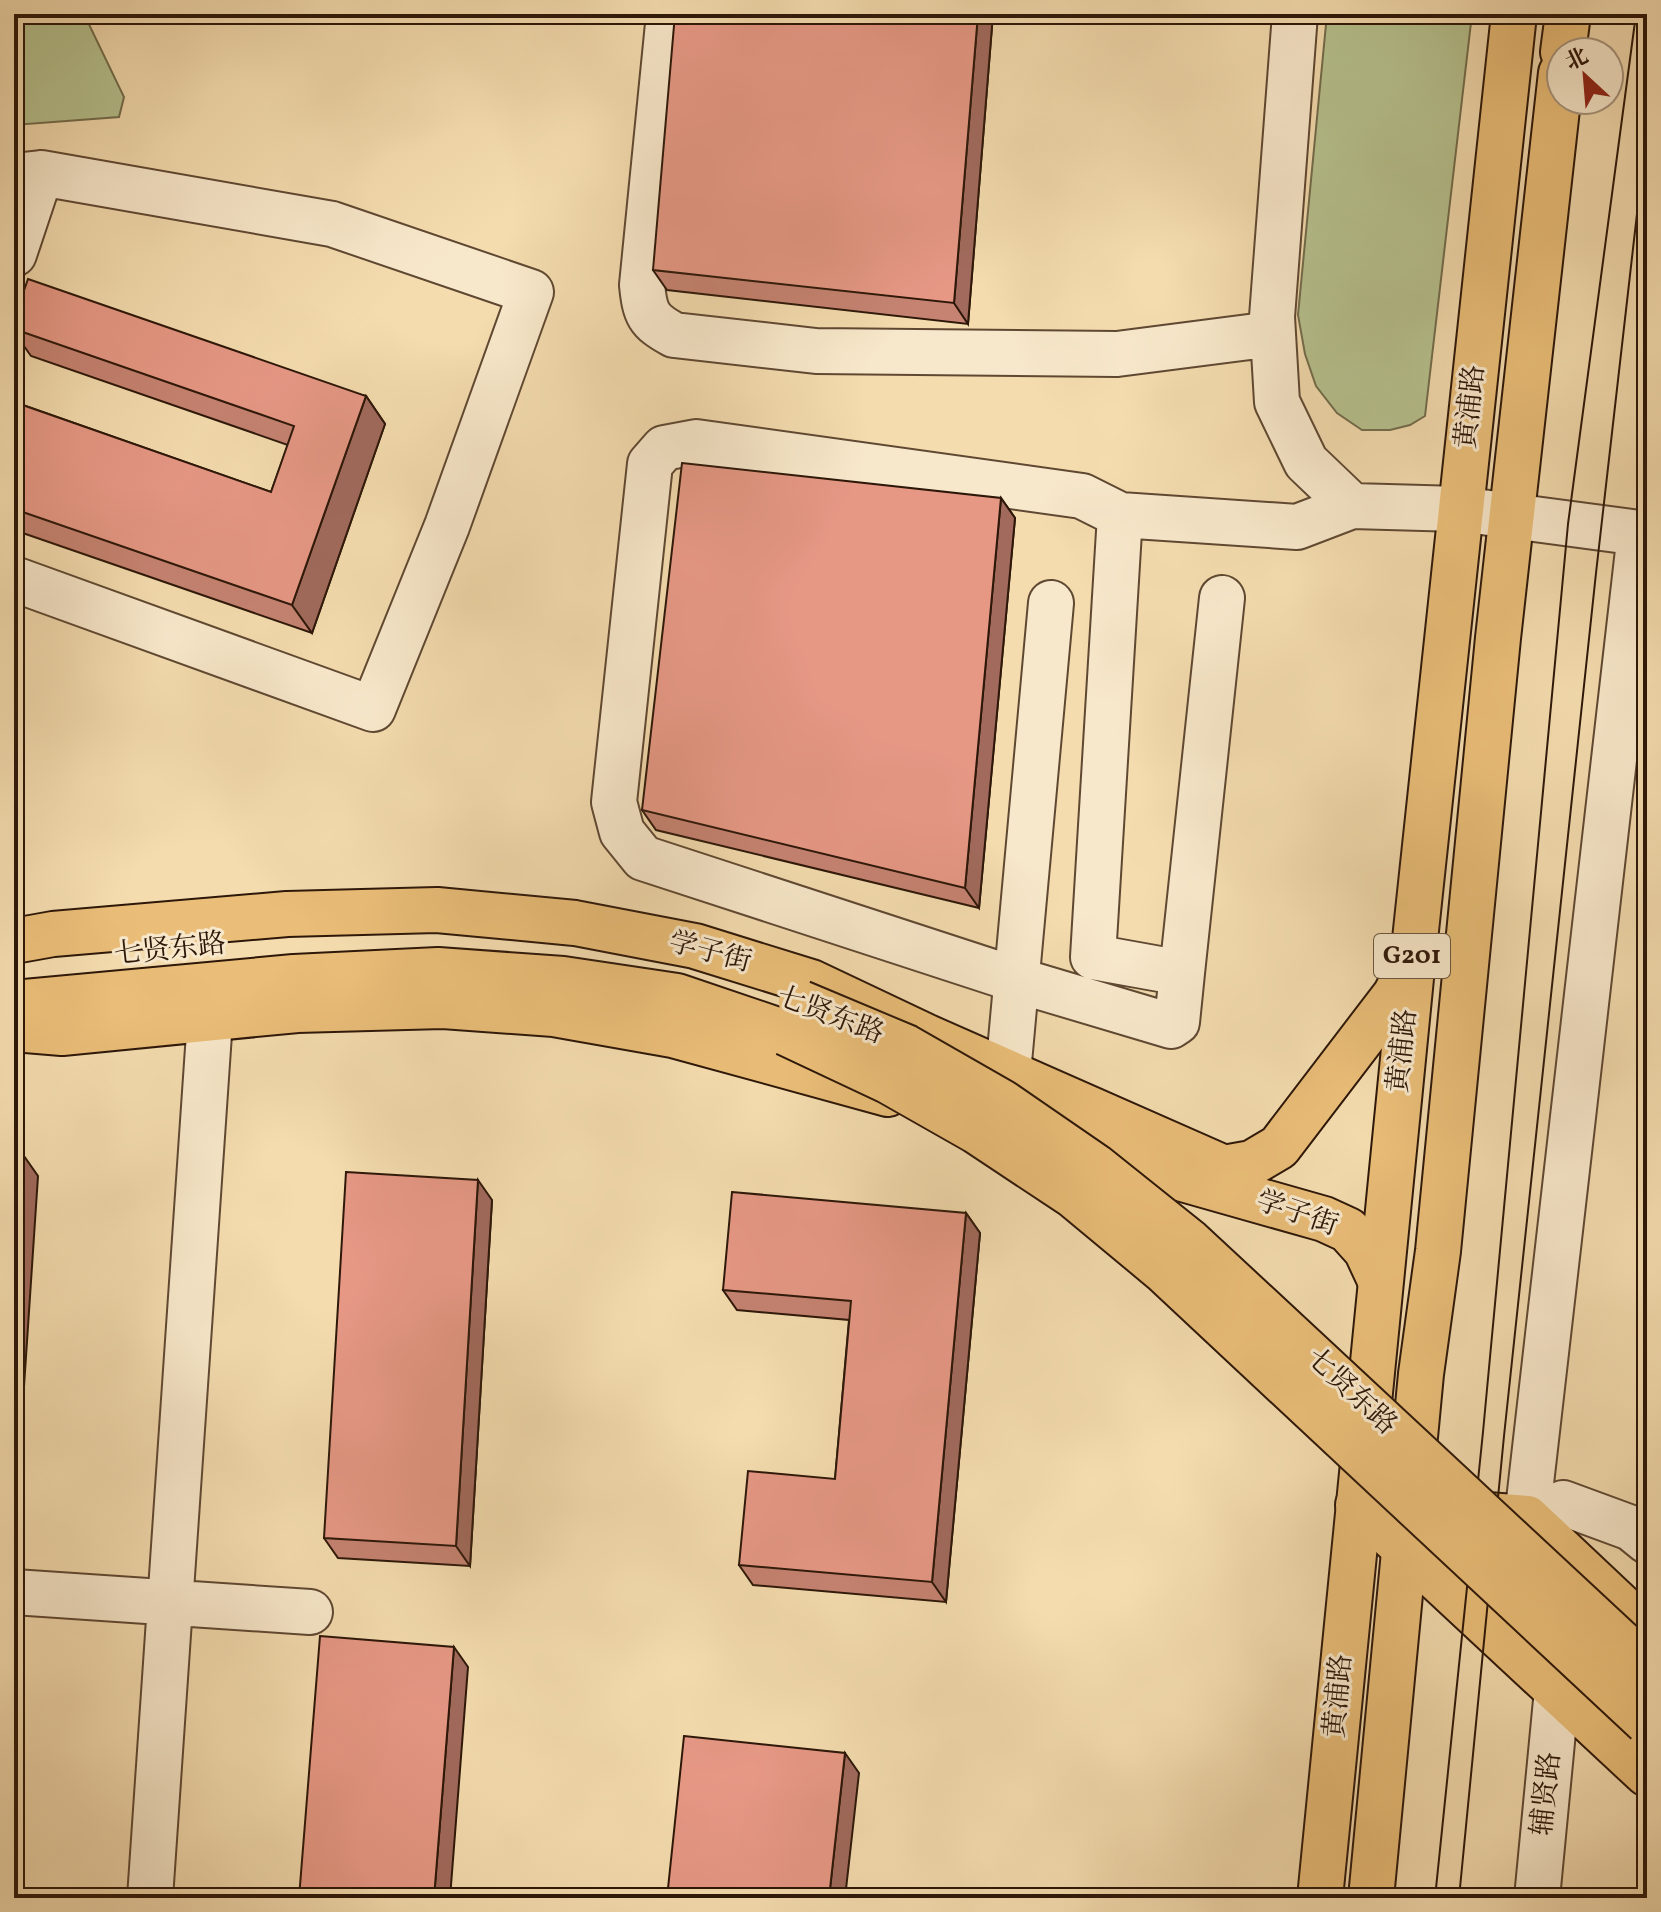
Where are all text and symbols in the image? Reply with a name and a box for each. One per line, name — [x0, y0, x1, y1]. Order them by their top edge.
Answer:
north arrow — [1545, 36, 1625, 116]
text: 北 — [1561, 42, 1594, 79]
street label: 黄浦路 — [1447, 363, 1495, 451]
street label: 学子街 — [664, 923, 756, 983]
street label: 七贤东路 — [112, 925, 228, 975]
road number: G201 — [1374, 934, 1450, 978]
street label: 七贤东路 — [771, 978, 889, 1054]
street label: 黄浦路 — [1379, 1007, 1427, 1095]
street label: 学子街 — [1251, 1182, 1343, 1246]
street label: 七贤东路 — [1297, 1340, 1405, 1444]
street label: 黄浦路 — [1316, 1652, 1362, 1740]
street label: 辅贤路 — [1523, 1750, 1571, 1838]

